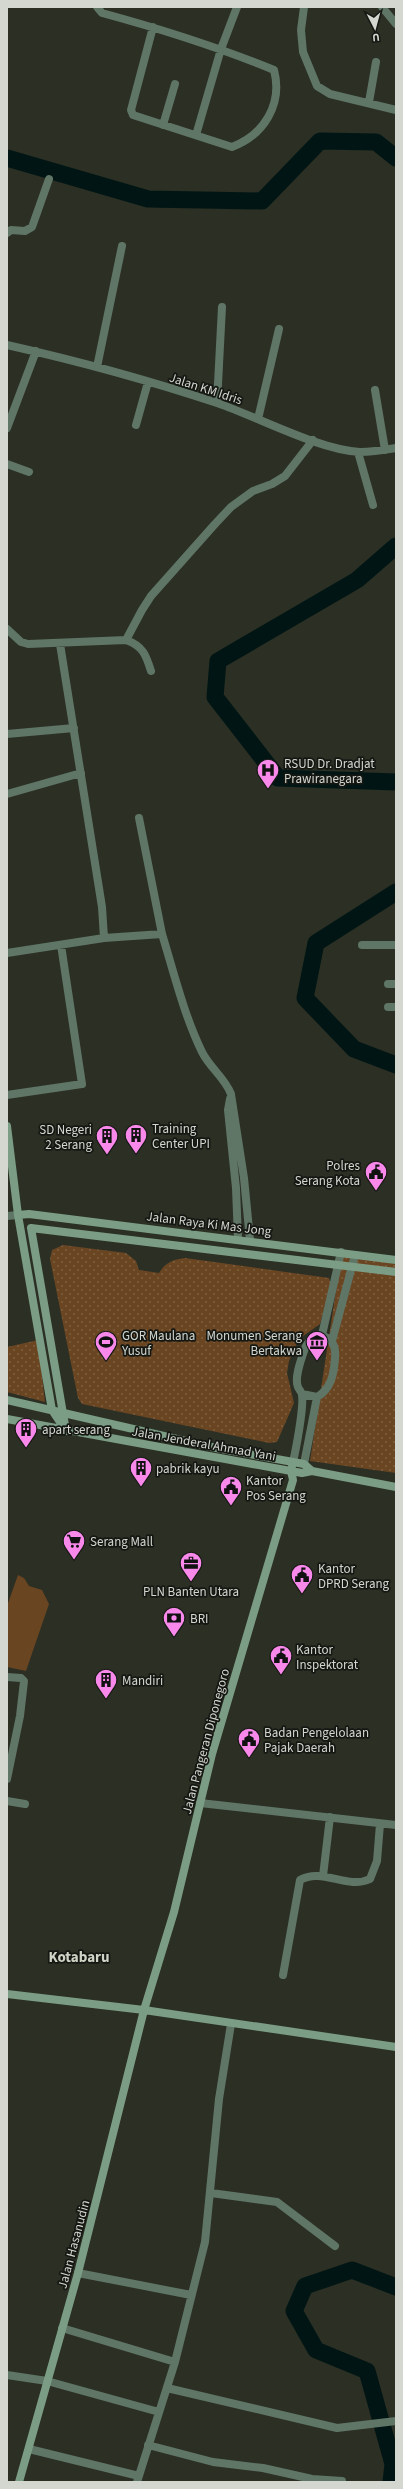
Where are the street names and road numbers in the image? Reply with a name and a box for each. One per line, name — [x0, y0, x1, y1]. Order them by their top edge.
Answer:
street label: Jalan KM Idris — [167, 369, 245, 409]
street label: Jalan Raya Ki Mas Jong — [145, 1207, 273, 1241]
street label: Jalan Jenderal Ahmad Yani — [130, 1422, 277, 1466]
street label: Jalan Pangeran Diponegoro — [178, 1667, 234, 1816]
street label: Jalan Hasanudin — [53, 2198, 94, 2291]

